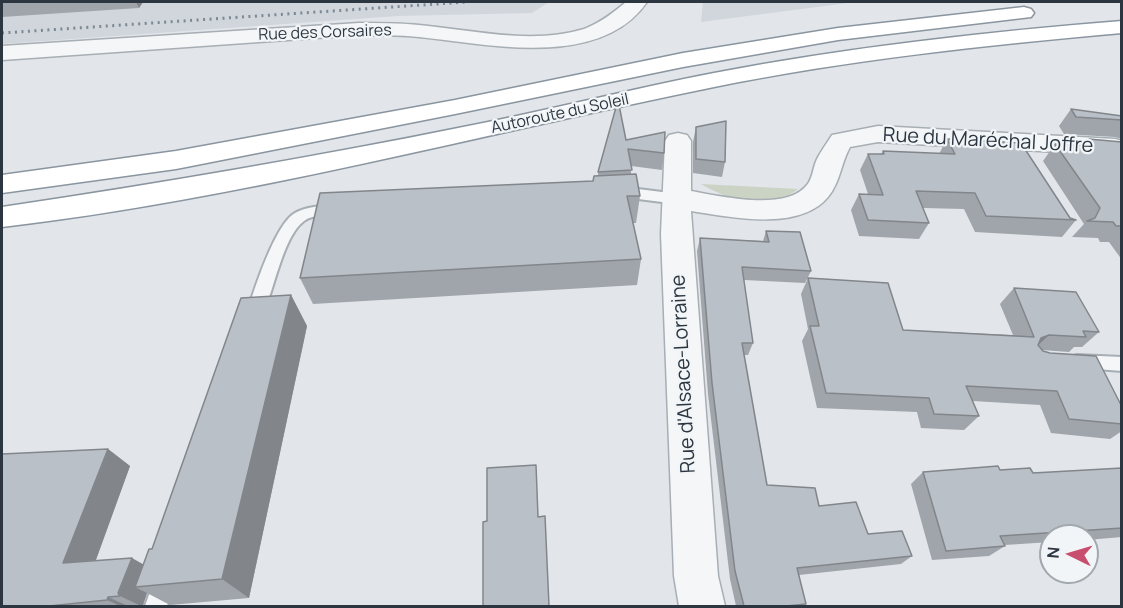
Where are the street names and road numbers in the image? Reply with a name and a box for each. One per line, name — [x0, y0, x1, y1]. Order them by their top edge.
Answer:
street label: Rue des Corsaires — [258, 21, 392, 45]
street label: Autoroute du Soleil — [489, 90, 631, 138]
street label: Rue du Maréchal Joffre — [882, 124, 1094, 158]
street label: Rue d'Alsace-Lorraine — [667, 274, 701, 474]

